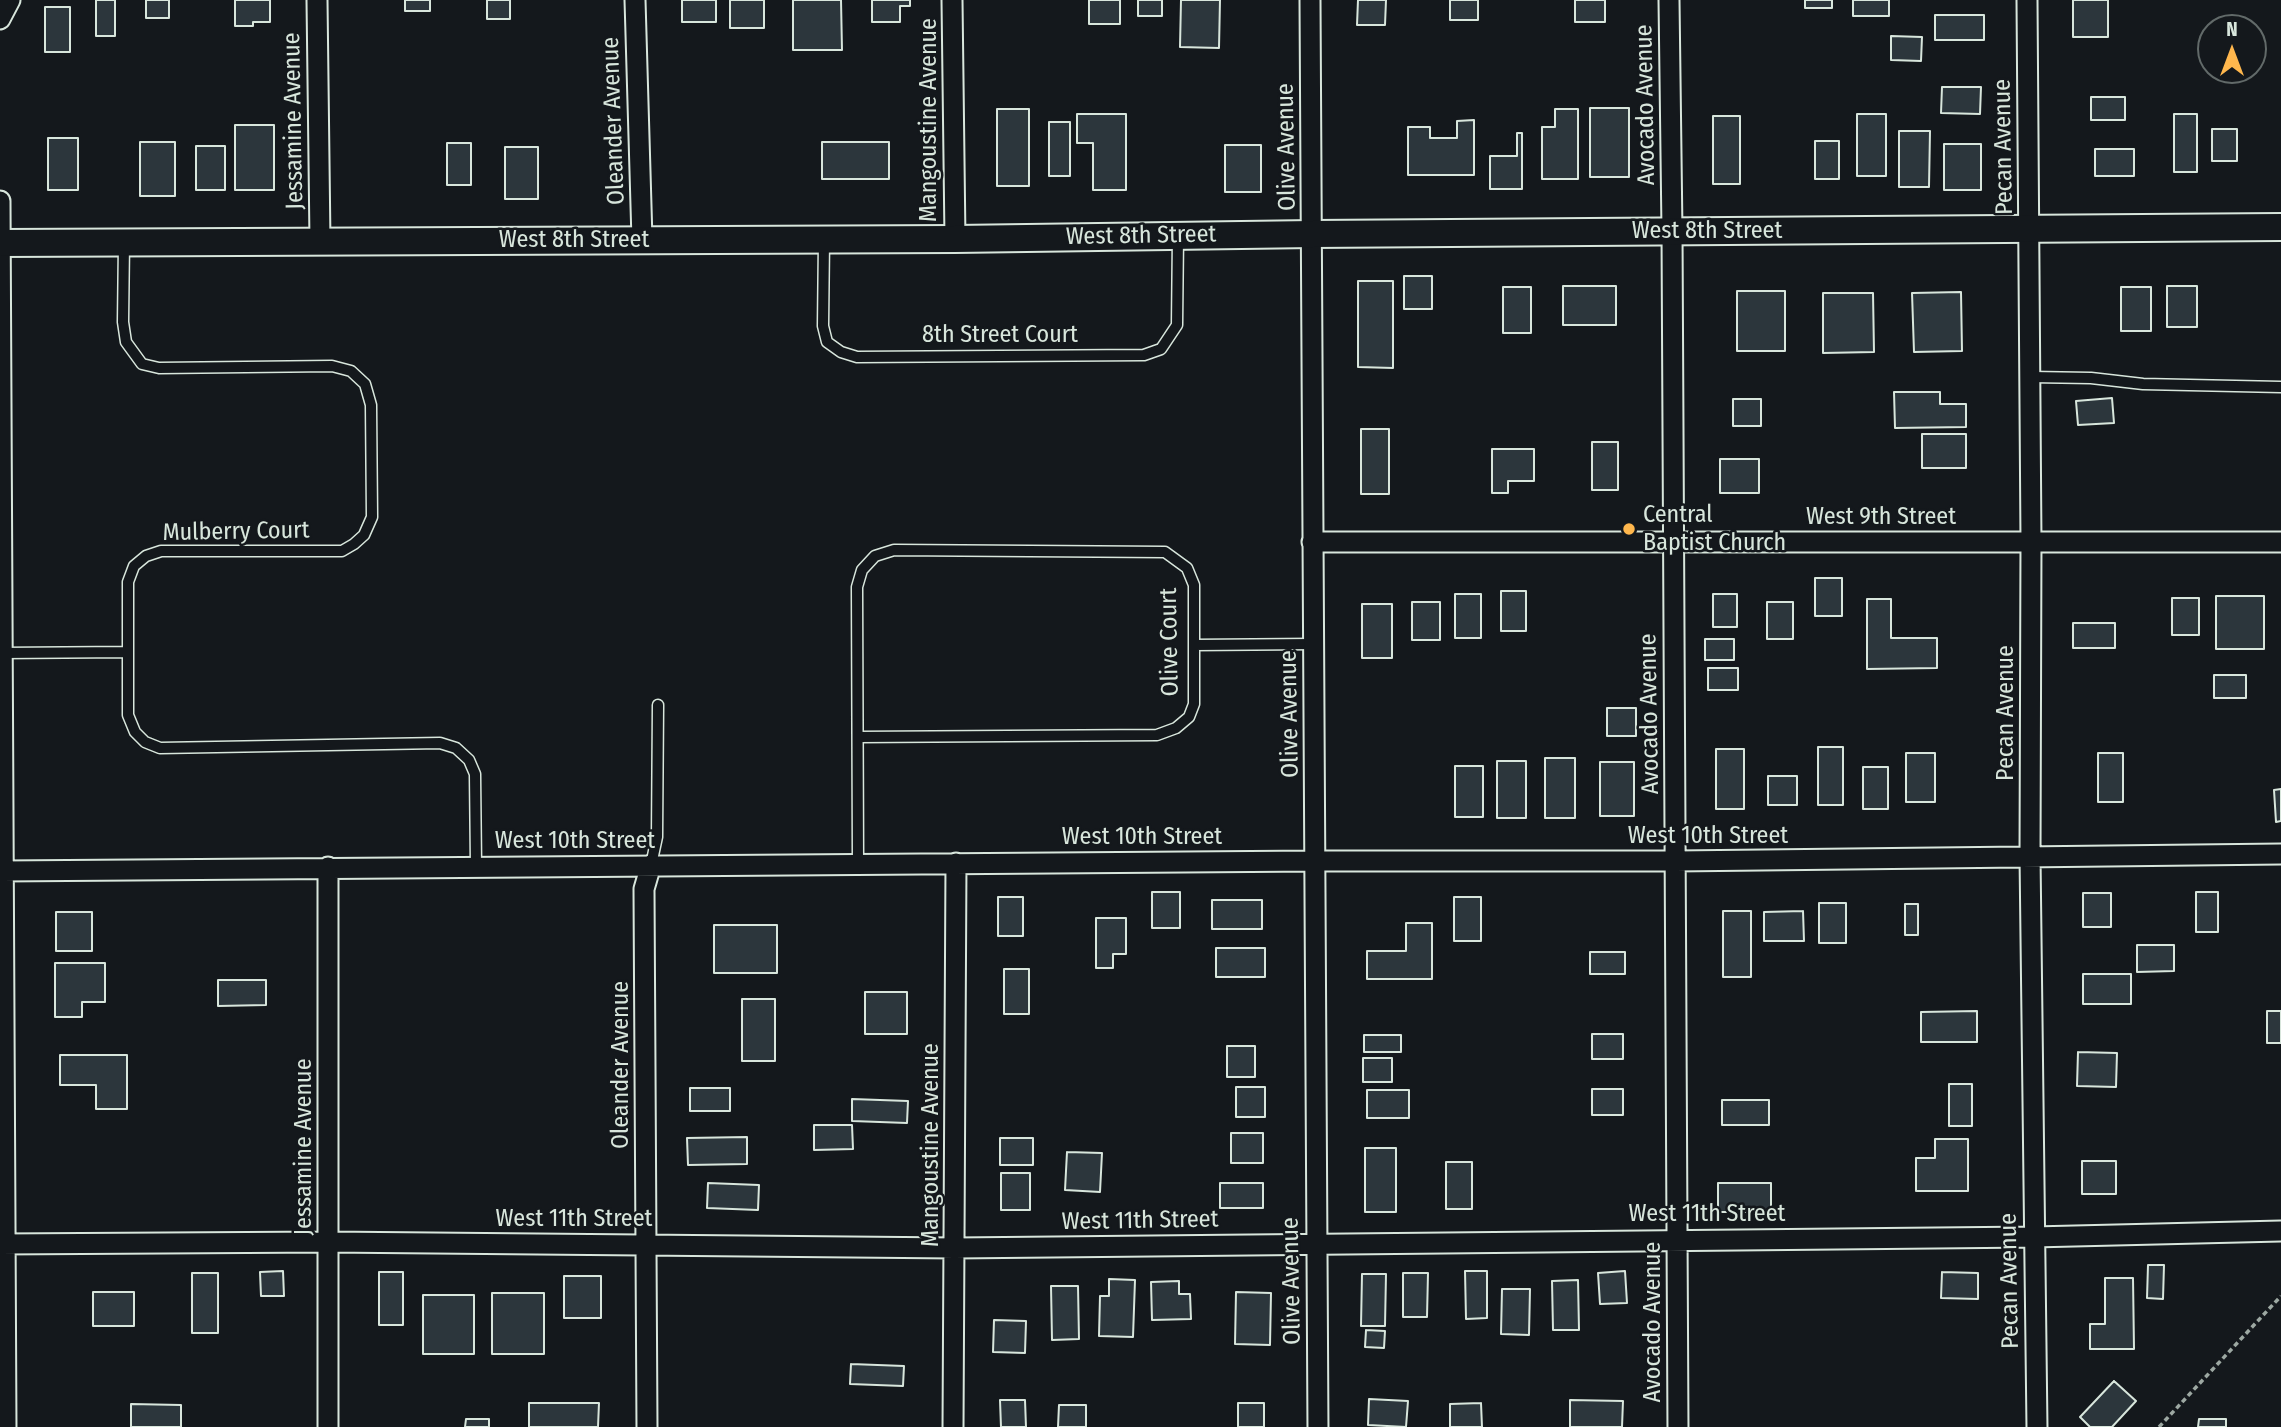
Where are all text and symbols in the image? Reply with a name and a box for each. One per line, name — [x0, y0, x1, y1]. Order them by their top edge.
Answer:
north arrow — [2197, 14, 2267, 84]
street label: Mangoustine Avenue — [915, 18, 943, 222]
text: N — [2226, 18, 2238, 41]
street label: Avocado Avenue — [1630, 24, 1662, 186]
street label: Jessamine Avenue — [278, 32, 310, 210]
street label: Oleander Avenue — [597, 36, 631, 206]
street label: Pecan Avenue — [1988, 79, 2020, 215]
street label: Olive Avenue — [1271, 83, 1303, 211]
street label: West 8th Street — [1632, 217, 1782, 245]
street label: West 8th Street — [1066, 220, 1216, 252]
street label: West 8th Street — [499, 226, 649, 254]
street label: 8th Street Court — [922, 321, 1078, 349]
place label: Central Baptist Church — [1643, 501, 1786, 557]
street label: West 9th Street — [1806, 503, 1956, 531]
street label: Mulberry Court — [162, 516, 310, 548]
marker: Central Baptist Church — [1621, 521, 1637, 537]
street label: Olive Court — [1155, 587, 1185, 697]
street label: Avocado Avenue — [1634, 633, 1666, 795]
street label: Pecan Avenue — [1992, 645, 2020, 781]
street label: Olive Avenue — [1274, 650, 1306, 778]
street label: West 10th Street — [1628, 822, 1788, 850]
street label: West 10th Street — [1062, 823, 1222, 851]
street label: West 10th Street — [495, 827, 655, 855]
street label: Oleander Avenue — [607, 981, 635, 1149]
street label: Mangoustine Avenue — [917, 1043, 945, 1247]
street label: Jessamine Avenue — [290, 1058, 318, 1236]
street label: West 11th Street — [1629, 1200, 1785, 1228]
street label: West 11th Street — [496, 1205, 652, 1233]
street label: West 11th Street — [1061, 1205, 1219, 1237]
street label: Pecan Avenue — [1994, 1213, 2026, 1349]
street label: Olive Avenue — [1276, 1217, 1308, 1345]
street label: Avocado Avenue — [1639, 1242, 1667, 1402]

